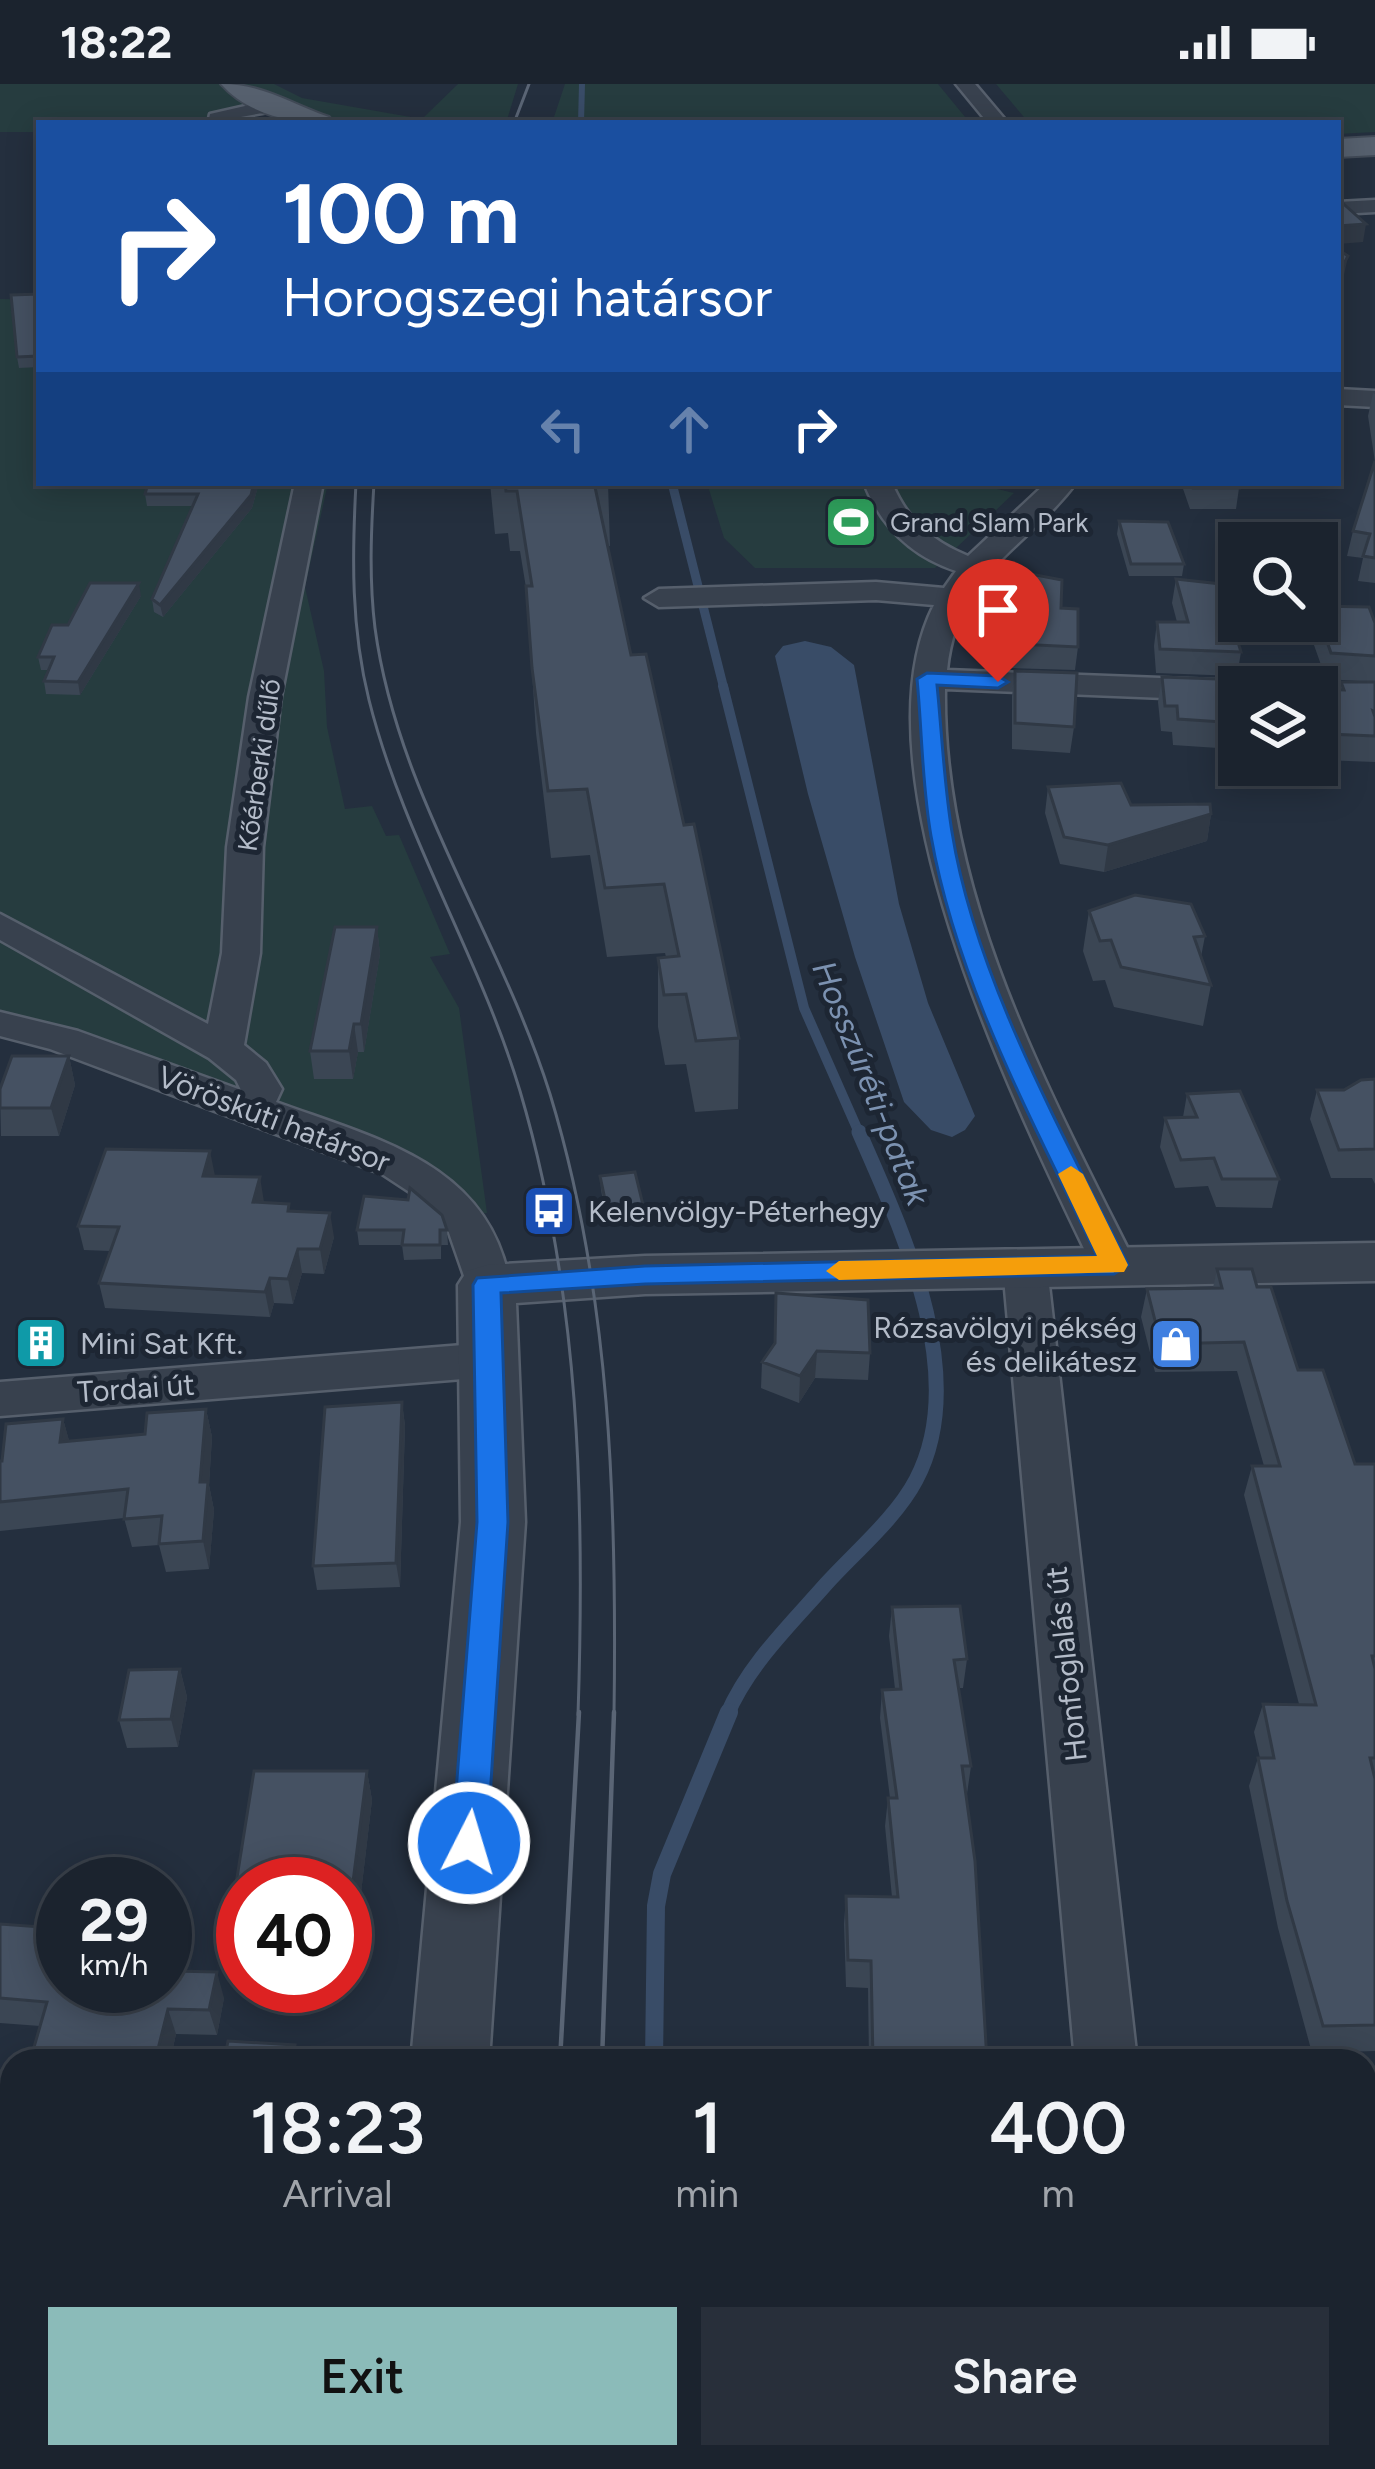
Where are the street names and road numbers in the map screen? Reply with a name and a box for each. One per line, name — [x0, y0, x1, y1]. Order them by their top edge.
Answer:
street label: Kőérberki dűlő — [231, 677, 287, 853]
street label: Vöröskúti határsor — [153, 1058, 395, 1180]
street label: Tordai út — [76, 1365, 196, 1411]
street label: Honfoglalás út — [1037, 1565, 1095, 1763]

